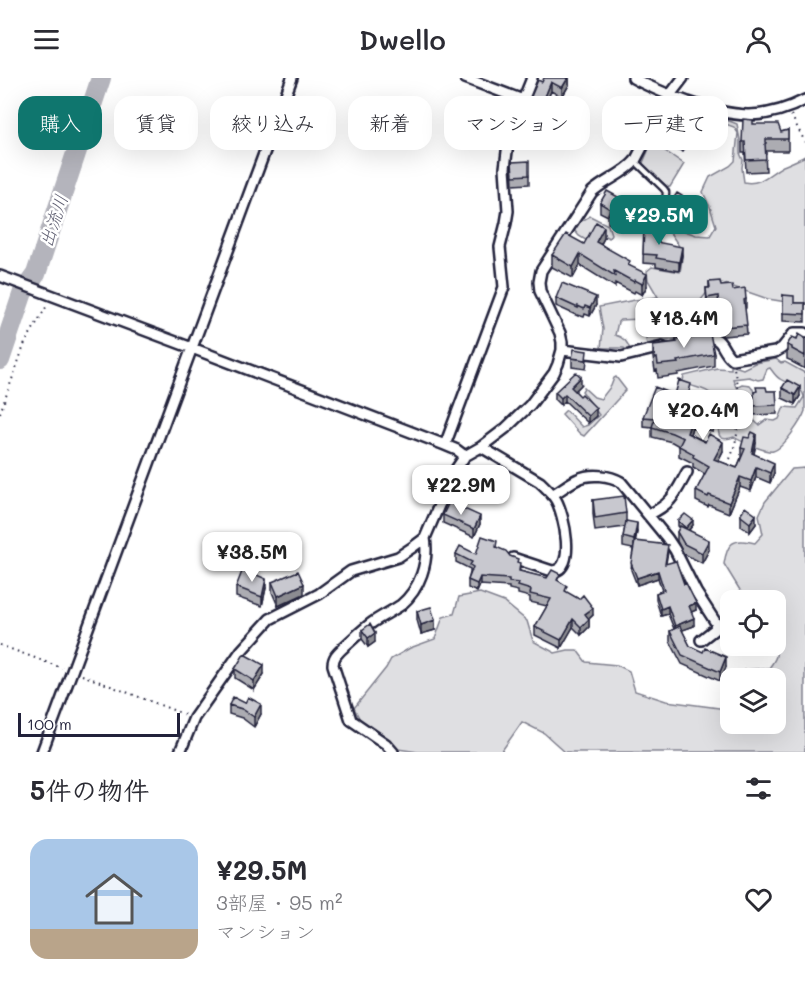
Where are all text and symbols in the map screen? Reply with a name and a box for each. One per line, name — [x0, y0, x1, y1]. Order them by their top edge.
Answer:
text: Dwello — [359, 22, 446, 57]
icon: menu — [30, 23, 63, 56]
icon: person — [742, 23, 775, 56]
chip: 購入 — [18, 96, 102, 150]
chip: 賃貸 — [114, 96, 198, 150]
chip: 絞り込み — [210, 96, 336, 150]
chip: 新着 — [348, 96, 432, 150]
chip: マンション — [444, 96, 590, 150]
chip: 一戸建て — [602, 96, 728, 150]
water label: 出流川 — [33, 191, 73, 250]
pin: ¥29.5M — [610, 195, 708, 246]
text: ¥29.5M — [624, 201, 694, 227]
pin: ¥18.4M — [635, 298, 733, 349]
text: ¥18.4M — [649, 304, 719, 330]
pin: ¥20.4M — [654, 390, 752, 441]
text: ¥20.4M — [667, 396, 739, 422]
pin: ¥22.9M — [412, 465, 510, 516]
text: ¥22.9M — [426, 471, 496, 497]
pin: ¥38.5M — [203, 532, 301, 583]
text: ¥38.5M — [216, 538, 288, 564]
map controls — [720, 590, 786, 734]
button: locate — [720, 590, 786, 656]
button: layers — [720, 668, 786, 734]
scale bar — [18, 710, 180, 738]
text: 100 m — [27, 713, 72, 734]
icon: filters — [742, 772, 775, 805]
text: 5件の物件 — [30, 773, 149, 807]
text: ¥29.5M — [216, 853, 307, 887]
icon: home — [78, 863, 150, 935]
icon: heart — [742, 883, 775, 916]
text: 3部屋 · 95 m² — [216, 889, 343, 915]
text: マンション — [216, 918, 315, 944]

